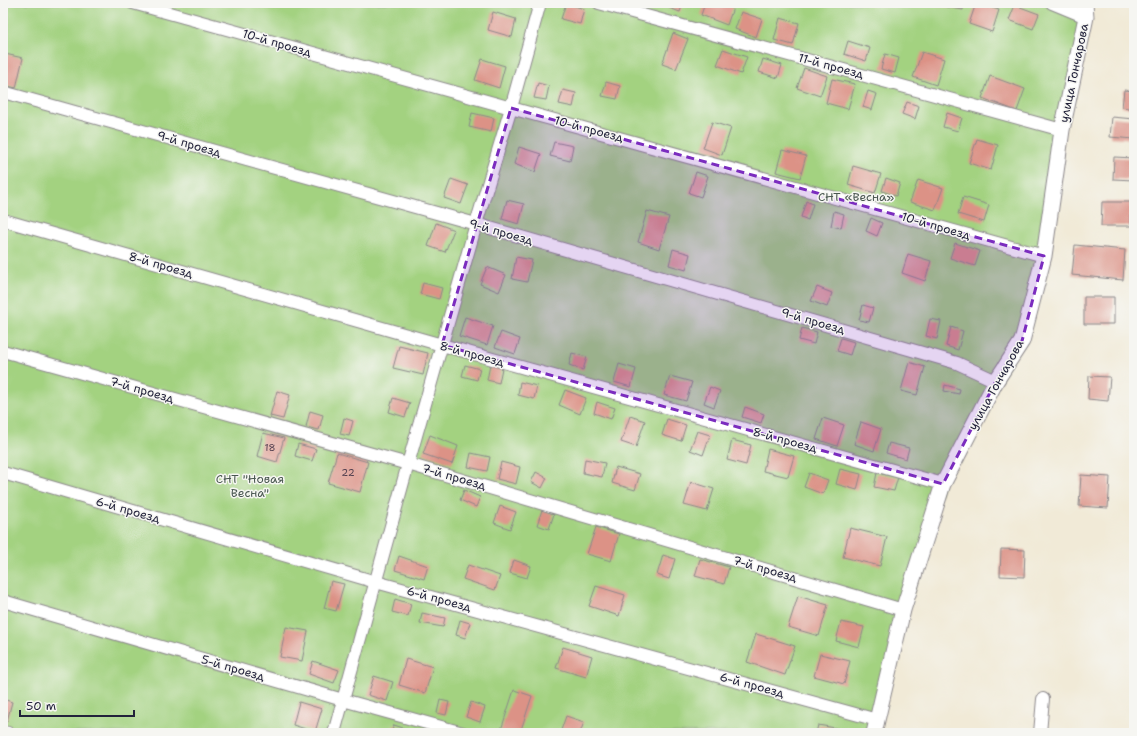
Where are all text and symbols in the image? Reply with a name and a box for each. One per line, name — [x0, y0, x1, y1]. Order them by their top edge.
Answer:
street label: улица Гончарова — [1056, 21, 1092, 124]
street label: 10-й проезд — [241, 26, 314, 61]
street label: 11-й проезд — [796, 50, 866, 83]
street label: 10-й проезд — [553, 112, 626, 146]
street label: 9-й проезд — [155, 127, 223, 161]
park label: СНТ «Весна» — [818, 189, 894, 205]
street label: 10-й проезд — [900, 209, 973, 244]
street label: 9-й проезд — [467, 215, 535, 249]
street label: 8-й проезд — [127, 248, 195, 282]
street label: 9-й проезд — [779, 304, 847, 338]
street label: улица Гончарова — [965, 336, 1028, 433]
street label: 8-й проезд — [438, 338, 506, 370]
street label: 7-й проезд — [108, 373, 176, 407]
street label: 8-й проезд — [751, 424, 819, 456]
house number: 18 — [264, 441, 276, 454]
street label: 7-й проезд — [420, 460, 488, 494]
house number: 22 — [341, 466, 355, 479]
park label: СНТ "Новая Весна" — [216, 471, 284, 501]
street label: 6-й проезд — [94, 493, 162, 527]
street label: 7-й проезд — [731, 552, 799, 586]
street label: 6-й проезд — [405, 583, 473, 615]
street label: 5-й проезд — [199, 651, 267, 685]
street label: 6-й проезд — [718, 669, 786, 701]
scale bar — [20, 692, 134, 718]
text: 50 m — [26, 698, 56, 714]

